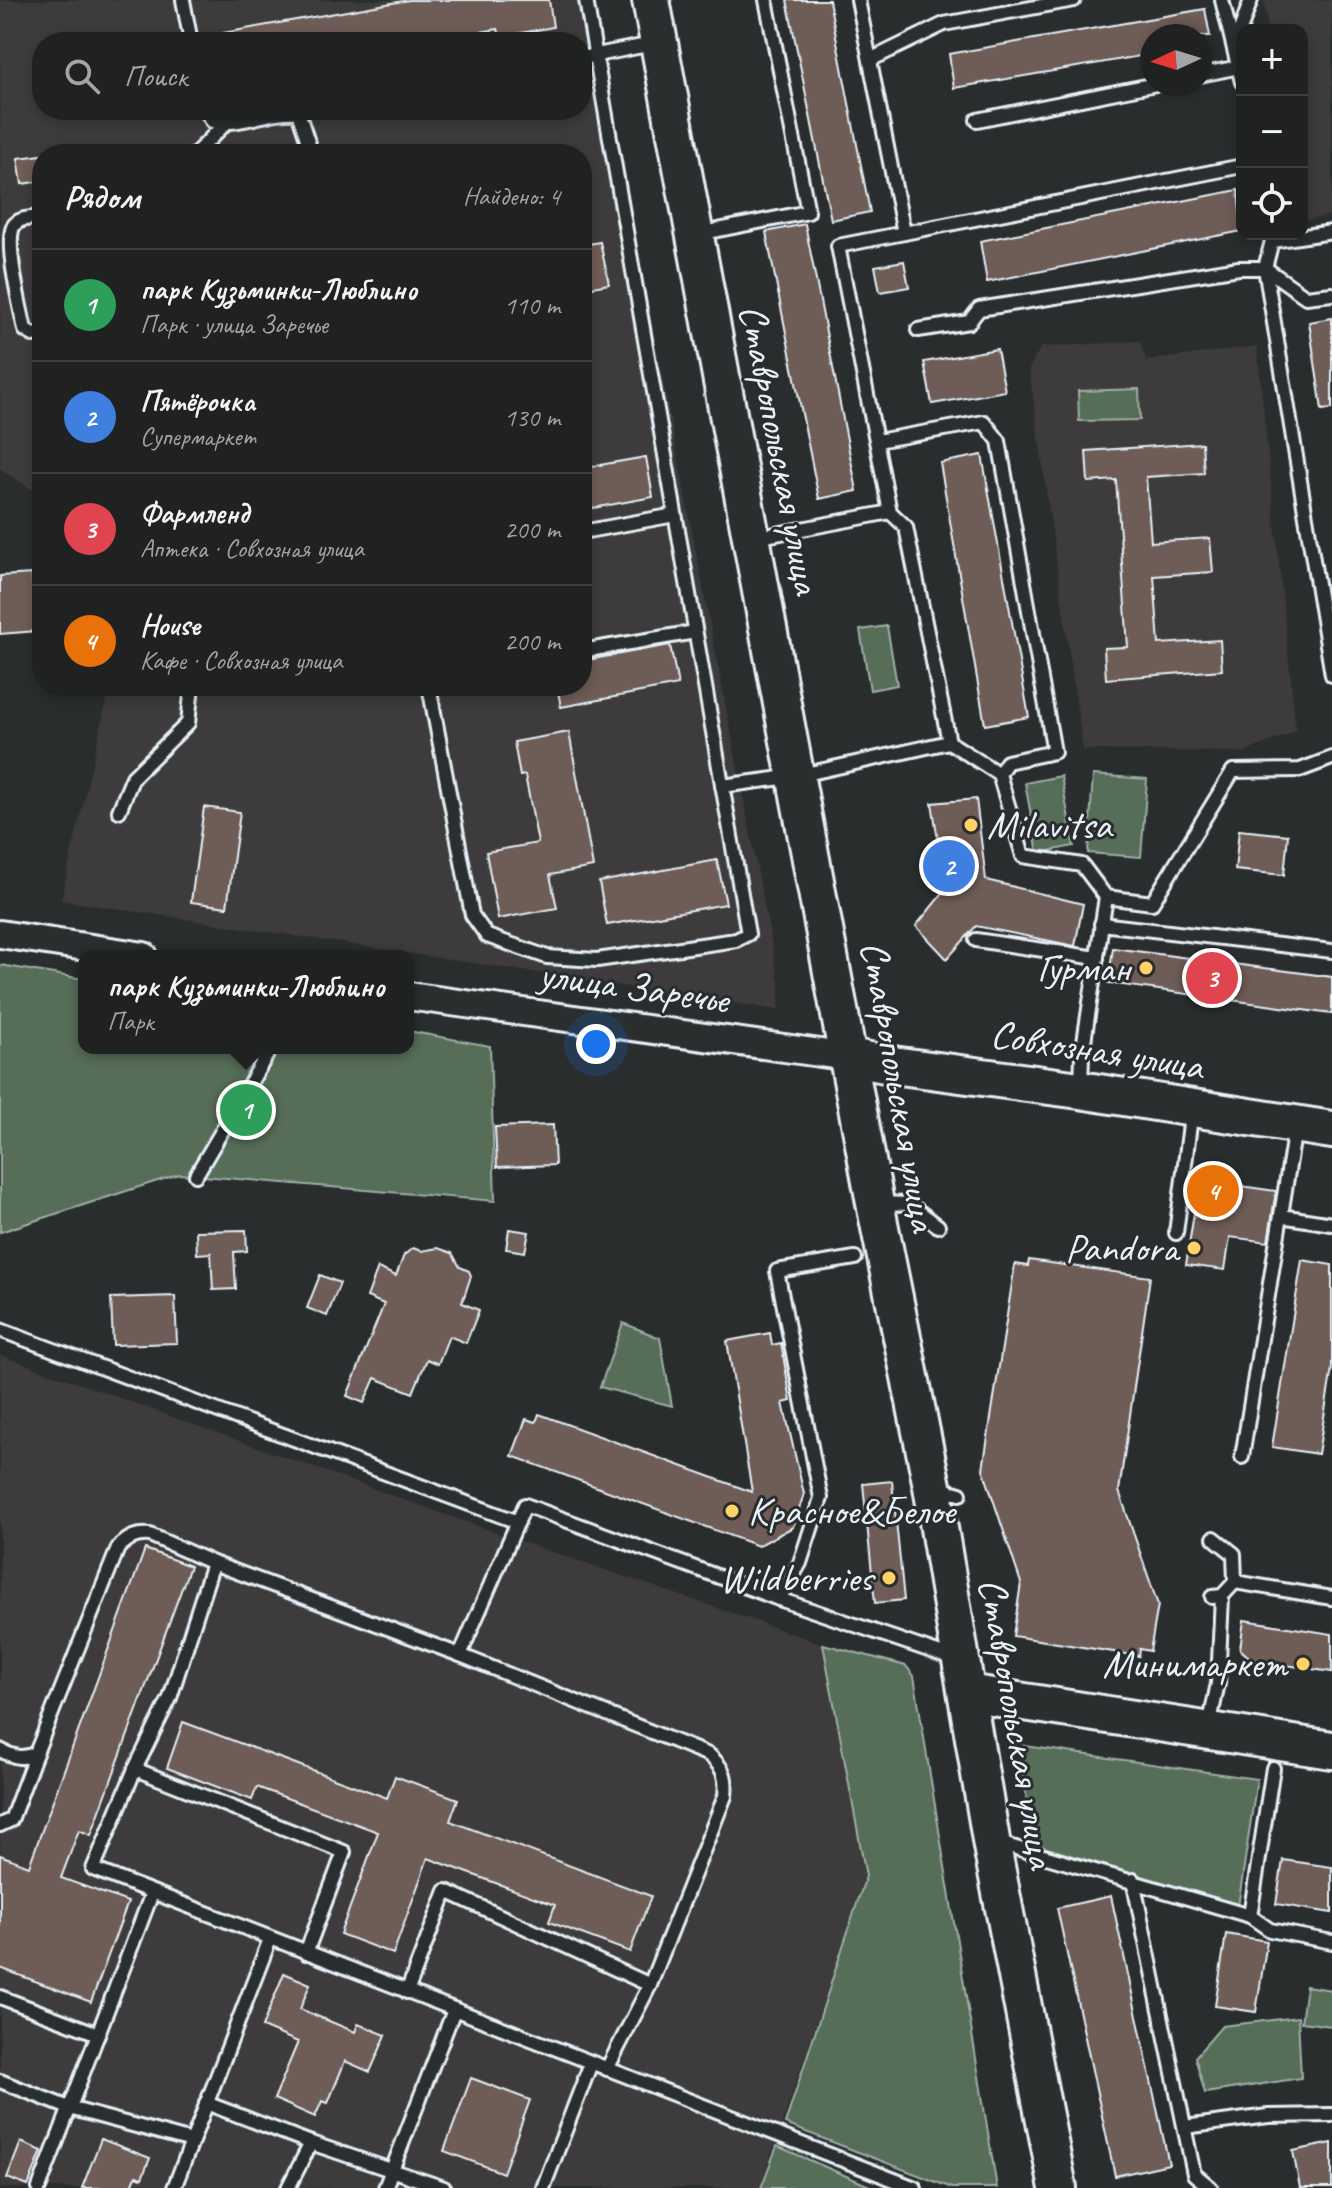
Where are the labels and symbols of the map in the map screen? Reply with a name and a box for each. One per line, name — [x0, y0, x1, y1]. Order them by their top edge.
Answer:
north arrow — [1140, 24, 1212, 96]
street label: Ставропольская улица — [727, 300, 833, 601]
place label: Milavitsa — [987, 800, 1114, 850]
marker: Milavitsa — [962, 816, 980, 834]
pin: 2 — [923, 836, 975, 896]
street label: Ставропольская улица — [849, 937, 950, 1238]
place label: Гурман — [1037, 943, 1132, 993]
pin: 3 — [1186, 948, 1238, 1008]
street label: улица Заречье — [534, 949, 735, 1025]
marker: Гурман — [1137, 959, 1155, 977]
street label: Совхозная улица — [987, 1009, 1209, 1092]
your location — [576, 1024, 616, 1064]
pin: 1 — [220, 1080, 272, 1140]
pin: 4 — [1187, 1161, 1239, 1221]
place label: Pandora — [1065, 1223, 1182, 1273]
marker: Pandora — [1185, 1239, 1203, 1257]
place label: Красное&Белое — [748, 1486, 958, 1536]
marker: Красное&Белое — [723, 1502, 741, 1520]
place label: Wildberries — [720, 1553, 876, 1603]
marker: Wildberries — [880, 1569, 898, 1587]
street label: Ставропольская улица — [967, 1574, 1068, 1875]
place label: Минимаркет — [1103, 1639, 1290, 1689]
marker: Минимаркет — [1294, 1655, 1312, 1673]

